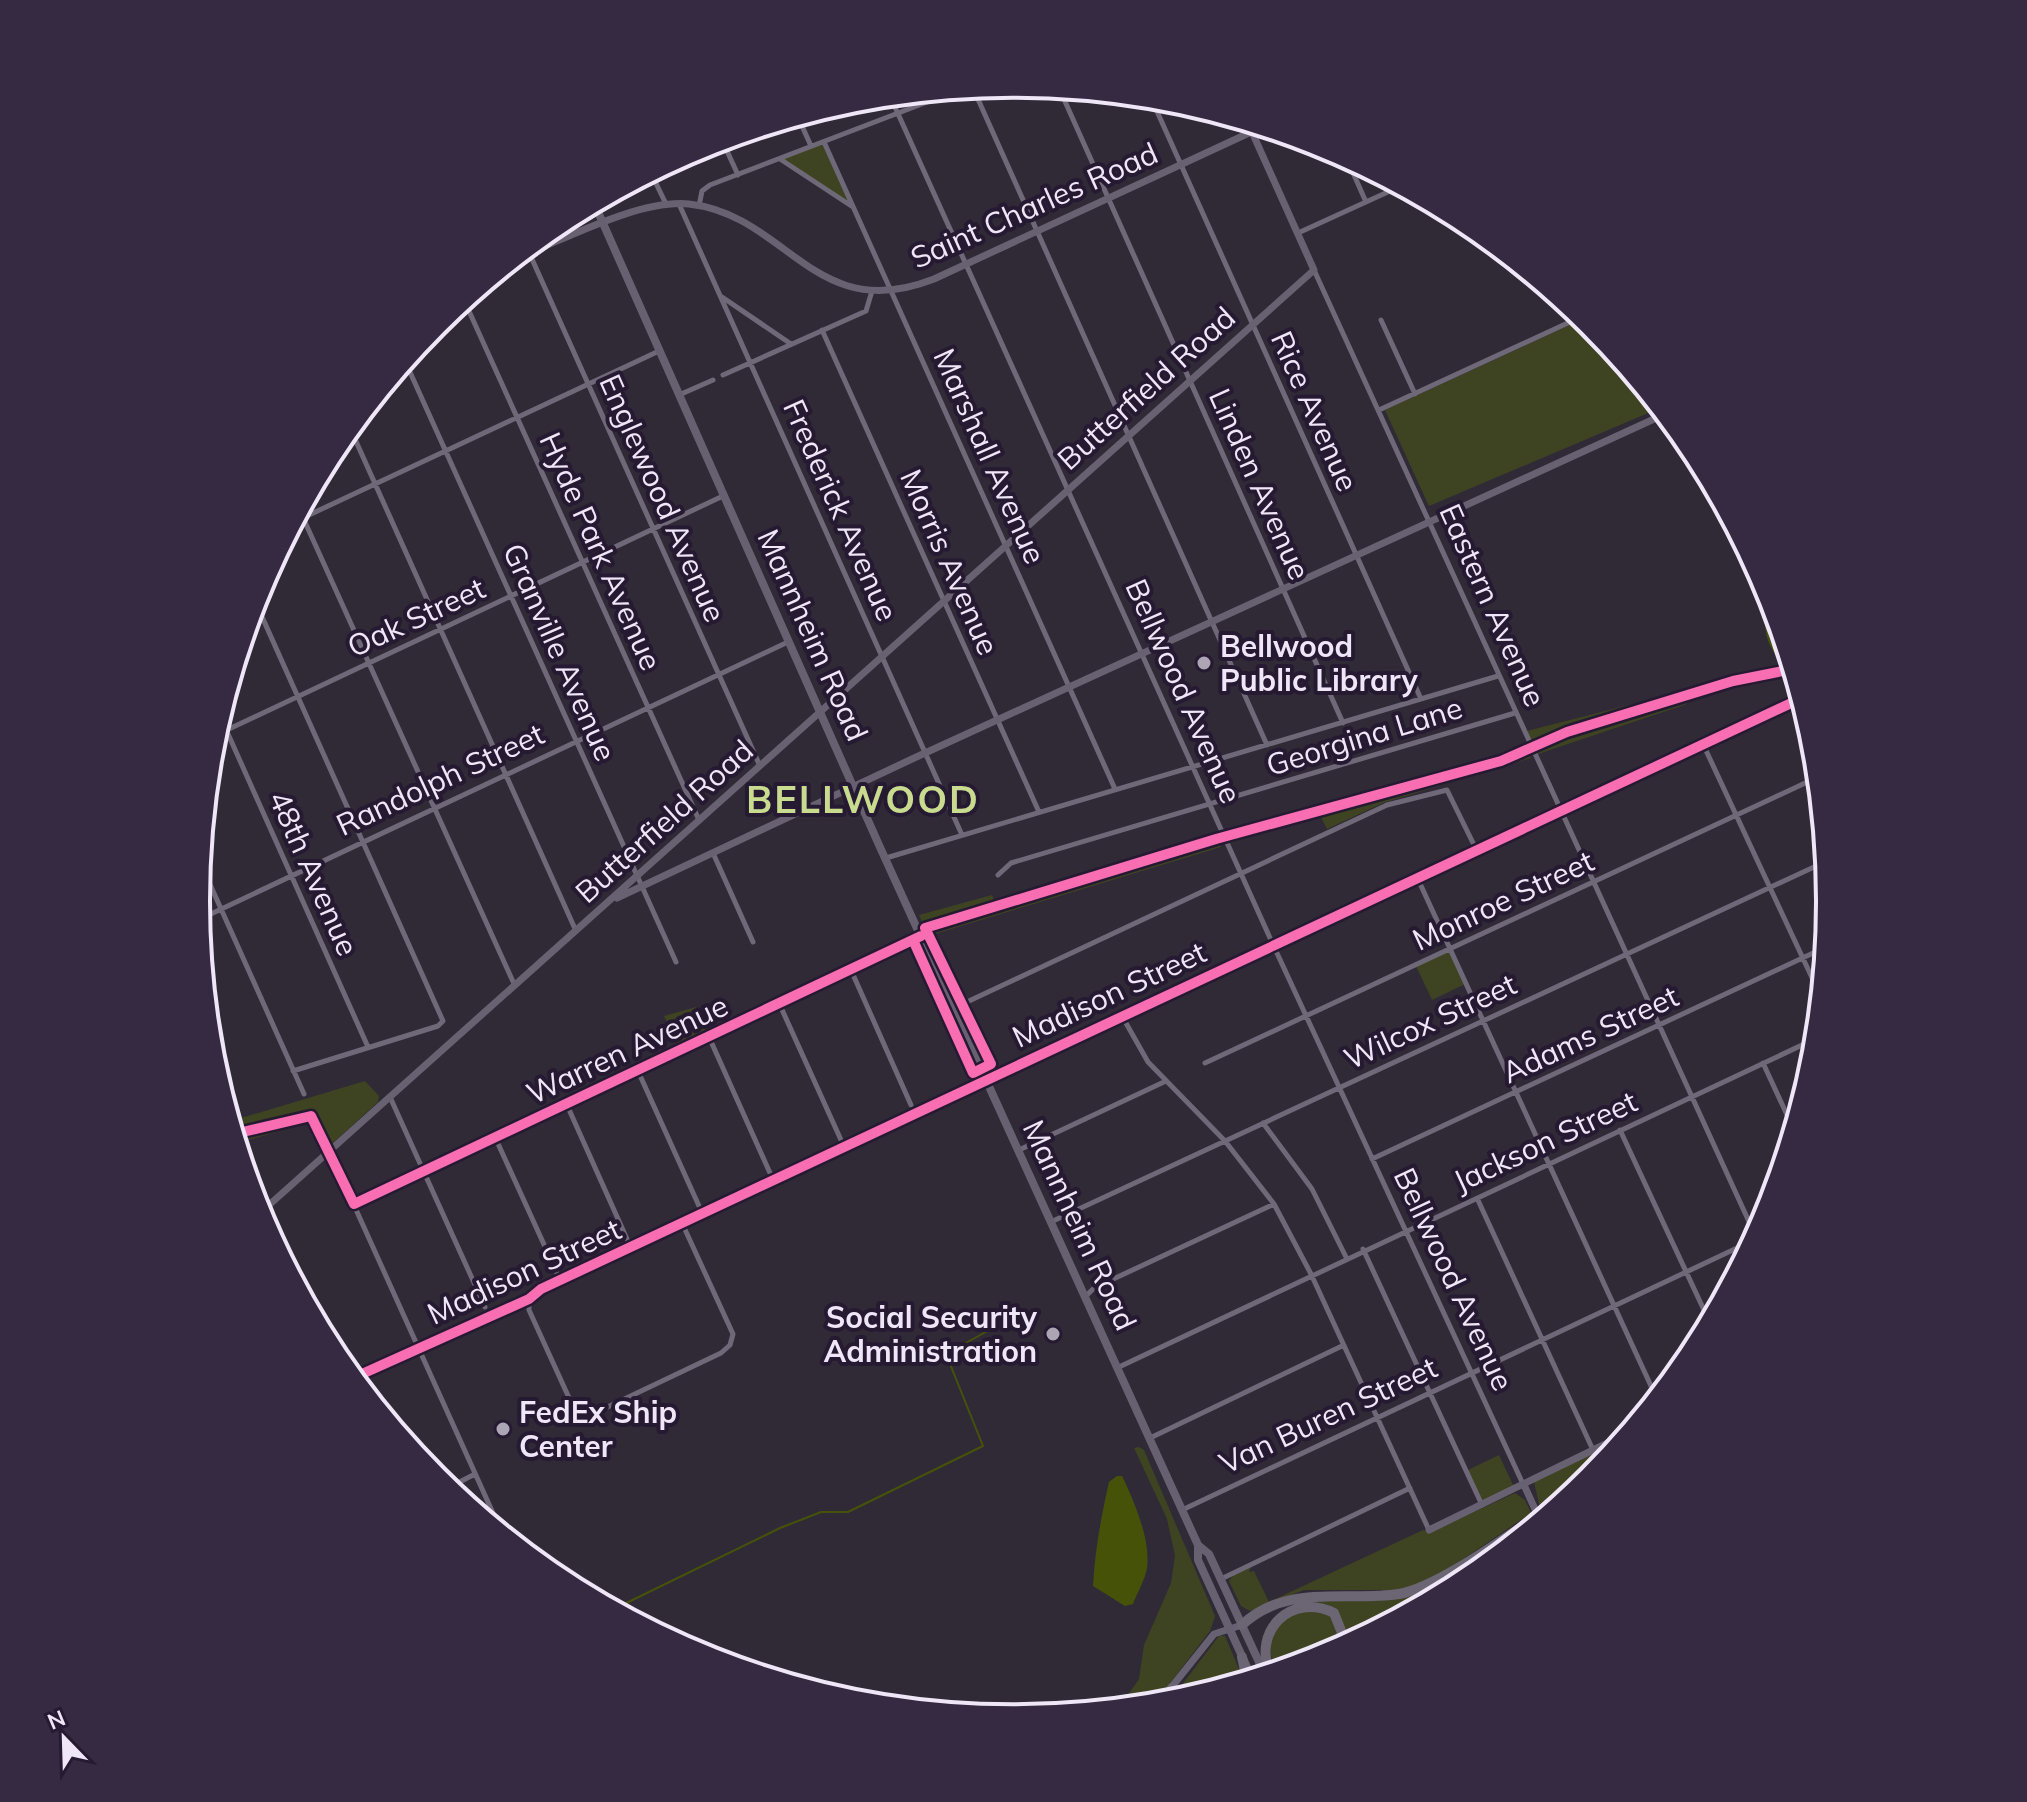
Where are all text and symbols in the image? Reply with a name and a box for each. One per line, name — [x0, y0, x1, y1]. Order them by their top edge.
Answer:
street label: Saint Charles Road — [905, 133, 1163, 277]
street label: Butterfield Road — [1049, 298, 1243, 478]
street label: Rice Avenue — [1263, 325, 1367, 497]
street label: Marshall Avenue — [926, 343, 1054, 569]
street label: Englewood Avenue — [591, 368, 735, 628]
street label: Linden Avenue — [1201, 382, 1319, 586]
street label: Frederick Avenue — [775, 393, 907, 627]
street label: Hyde Park Avenue — [532, 426, 670, 676]
street label: Morris Avenue — [892, 463, 1008, 661]
street label: Eastern Avenue — [1431, 498, 1555, 712]
street label: Mannheim Road — [749, 523, 877, 747]
street label: Granville Avenue — [495, 537, 625, 767]
street label: Oak Street — [341, 569, 491, 665]
street label: Bellwood Avenue — [1118, 573, 1250, 809]
place label: Bellwood Public Library — [1220, 627, 1418, 699]
marker: Bellwood Public Library — [1195, 654, 1213, 672]
street label: Georgina Lane — [1261, 688, 1467, 784]
street label: Randolph Street — [330, 714, 550, 844]
street label: Butterfield Road — [567, 731, 761, 911]
district label: BELLWOOD — [746, 775, 980, 823]
street label: 48th Avenue — [261, 785, 367, 961]
street label: Monroe Street — [1406, 841, 1600, 959]
street label: Madison Street — [1006, 933, 1212, 1055]
street label: Wilcox Street — [1338, 965, 1522, 1077]
street label: Adams Street — [1496, 977, 1684, 1091]
street label: Warren Avenue — [520, 986, 734, 1112]
street label: Jackson Street — [1447, 1082, 1643, 1200]
street label: Mannheim Road — [1015, 1114, 1145, 1336]
street label: Bellwood Avenue — [1386, 1162, 1522, 1396]
street label: Madison Street — [421, 1210, 627, 1332]
place label: Social Security Administration — [824, 1298, 1038, 1370]
marker: Social Security Administration — [1044, 1325, 1062, 1343]
street label: Van Buren Street — [1213, 1348, 1443, 1482]
place label: FedEx Ship Center — [519, 1393, 677, 1465]
marker: FedEx Ship Center — [494, 1420, 512, 1438]
north arrow — [24, 1698, 104, 1778]
text: N — [43, 1703, 69, 1736]

